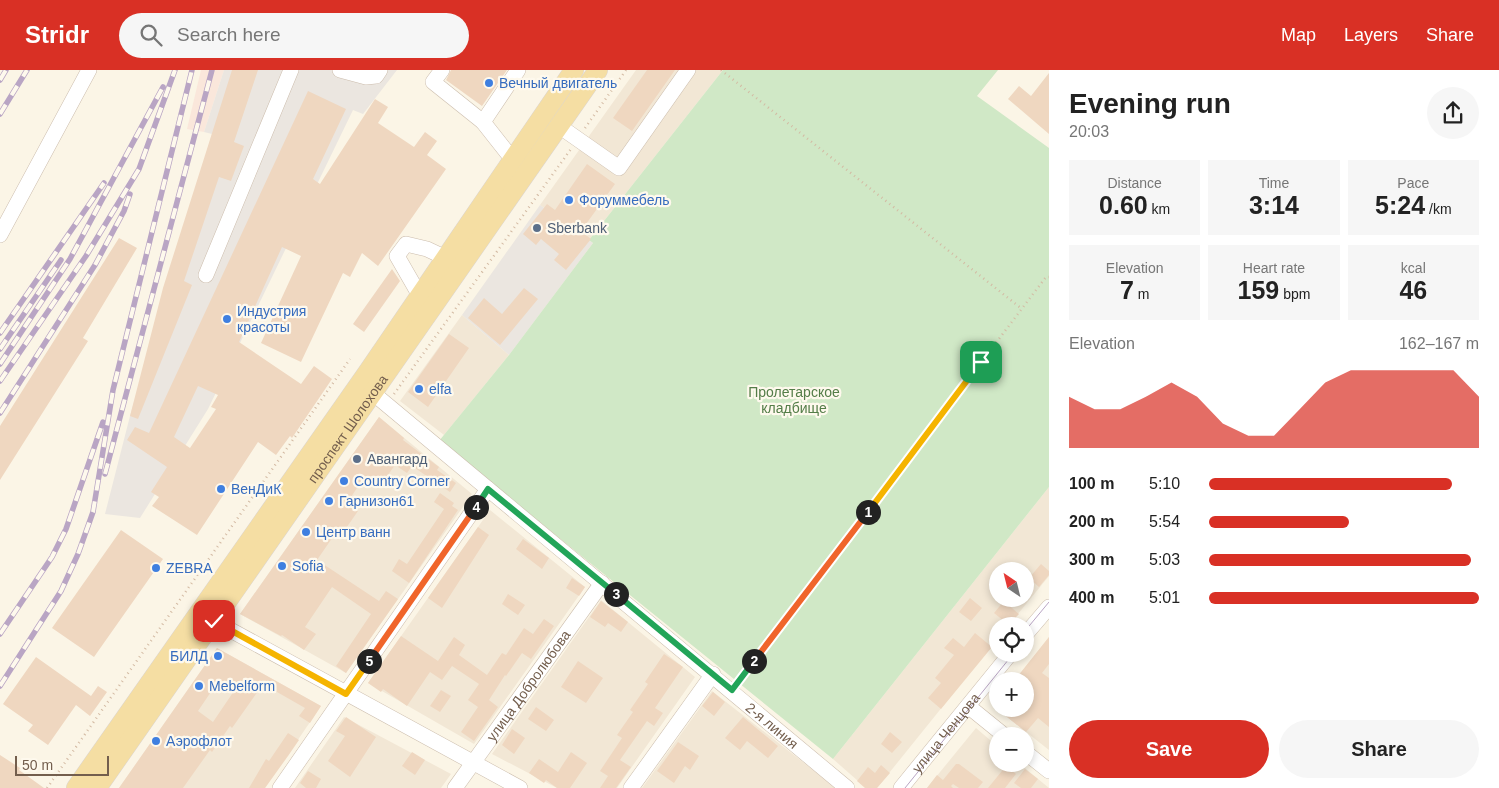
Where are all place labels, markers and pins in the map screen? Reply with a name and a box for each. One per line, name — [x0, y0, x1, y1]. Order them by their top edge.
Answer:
place label: Вечный двигатель — [499, 75, 617, 91]
marker: Вечный двигатель — [483, 77, 495, 89]
place label: Форуммебель — [579, 192, 669, 208]
marker: Форуммебель — [563, 194, 575, 206]
place label: Sberbank — [547, 220, 608, 236]
marker: Sberbank — [531, 222, 543, 234]
place label: Индустрия красоты — [237, 303, 306, 335]
marker: Индустрия красоты — [221, 313, 233, 325]
pin — [960, 341, 1002, 383]
place label: elfa — [429, 381, 452, 397]
marker: elfa — [413, 383, 425, 395]
place label: Авангард — [367, 451, 427, 467]
marker: Авангард — [351, 453, 363, 465]
place label: Country Corner — [354, 473, 450, 489]
marker: Country Corner — [338, 475, 350, 487]
place label: ВенДиК — [231, 481, 282, 497]
marker: ВенДиК — [215, 483, 227, 495]
place label: Гарнизон61 — [339, 493, 414, 509]
pin: 4 — [464, 494, 488, 520]
marker: Гарнизон61 — [323, 495, 335, 507]
pin: 1 — [856, 500, 880, 524]
place label: Центр ванн — [316, 524, 391, 540]
marker: Центр ванн — [300, 526, 312, 538]
place label: Sofia — [292, 558, 324, 574]
place label: ZEBRA — [166, 560, 213, 576]
marker: Sofia — [276, 560, 288, 572]
marker: ZEBRA — [150, 562, 162, 574]
pin: 3 — [604, 582, 628, 606]
pin — [193, 600, 235, 642]
place label: БИЛД — [170, 648, 209, 664]
pin: 5 — [356, 648, 382, 674]
pin: 2 — [742, 648, 766, 674]
marker: БИЛД — [212, 650, 224, 662]
place label: Mebelform — [209, 678, 275, 694]
marker: Mebelform — [193, 680, 205, 692]
place label: Аэрофлот — [166, 733, 232, 749]
marker: Аэрофлот — [150, 735, 162, 747]

